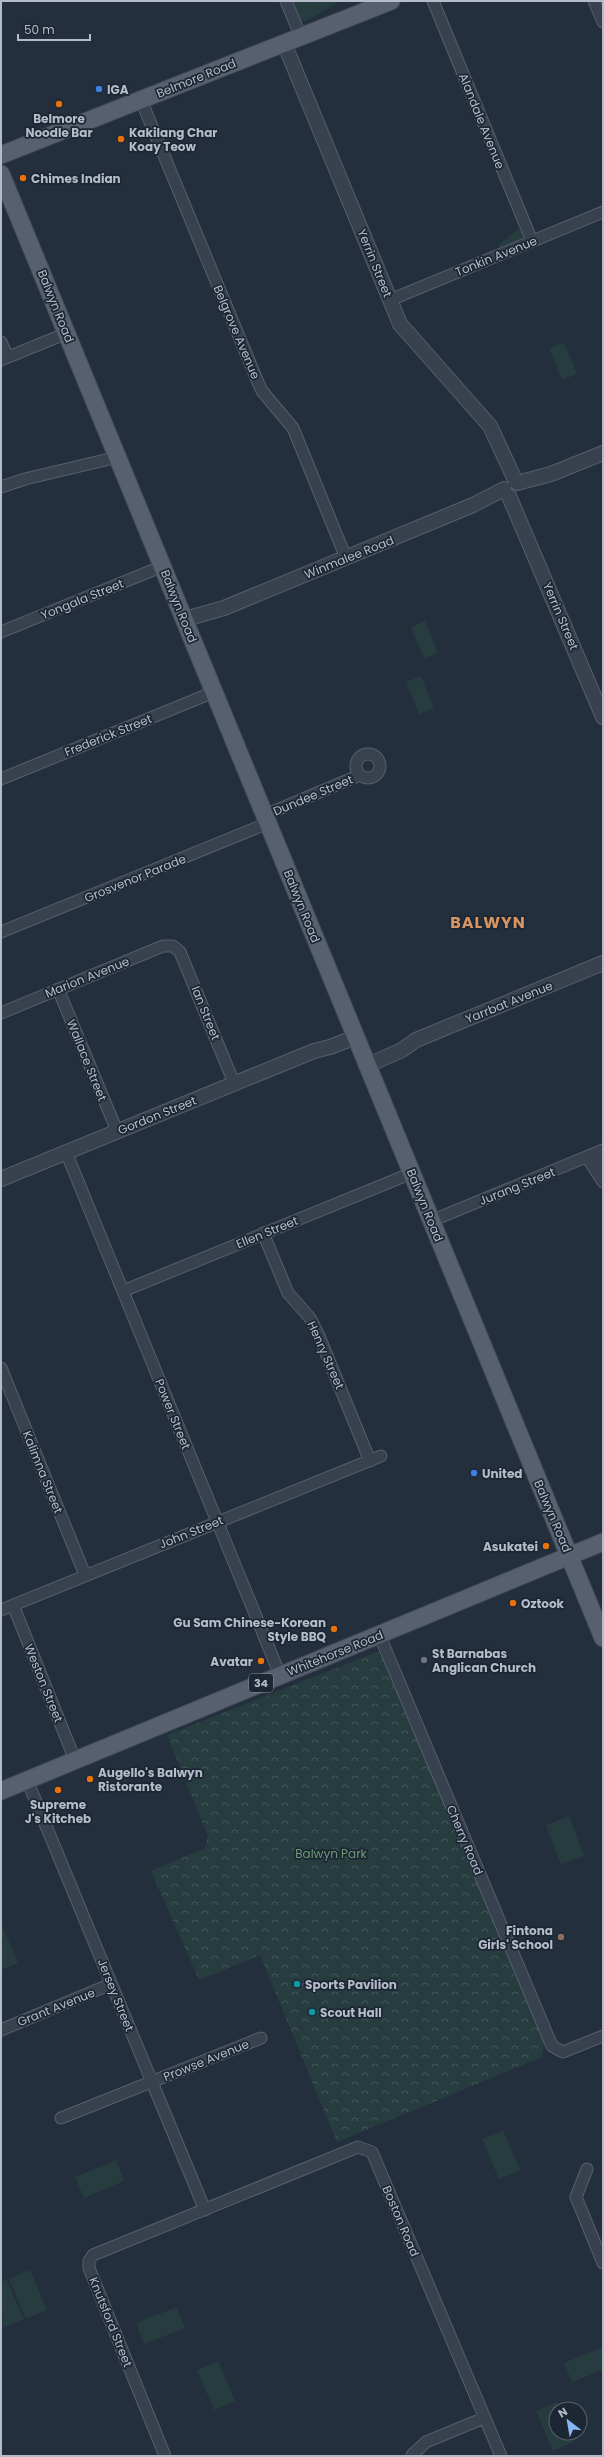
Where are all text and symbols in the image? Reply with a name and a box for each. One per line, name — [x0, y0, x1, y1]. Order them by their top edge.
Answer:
scale bar — [18, 16, 90, 42]
text: 50 m — [24, 21, 55, 38]
street label: Belmore Road — [154, 54, 238, 102]
street label: Alandale Avenue — [455, 71, 509, 171]
place label: IGA — [107, 81, 129, 98]
marker: IGA — [94, 84, 104, 94]
marker: Belmore Noodle Bar — [54, 99, 64, 109]
place label: Belmore Noodle Bar — [25, 110, 93, 141]
place label: Kakilang Char Koay Teow — [129, 124, 217, 155]
marker: Kakilang Char Koay Teow — [116, 134, 126, 144]
place label: Chimes Indian — [31, 170, 121, 187]
marker: Chimes Indian — [18, 173, 28, 183]
street label: Yerrin Street — [354, 226, 396, 300]
street label: Tonkin Avenue — [453, 232, 539, 280]
street label: Balwyn Road — [34, 267, 78, 345]
street label: Belgrove Avenue — [210, 282, 264, 382]
street label: Winmalee Road — [302, 531, 396, 583]
street label: Balwyn Road — [157, 567, 201, 645]
street label: Yongala Street — [38, 575, 126, 623]
street label: Yerrin Street — [539, 579, 583, 653]
street label: Frederick Street — [62, 710, 154, 760]
street label: Dundee Street — [270, 771, 356, 819]
street label: Grosvenor Parade — [82, 850, 188, 906]
street label: Balwyn Road — [280, 867, 324, 945]
district label: BALWYN — [450, 911, 526, 934]
street label: Marion Avenue — [42, 952, 132, 1002]
street label: Yarrbat Avenue — [463, 977, 555, 1027]
street label: Ian Street — [187, 983, 225, 1043]
street label: Wallace Street — [63, 1017, 111, 1103]
street label: Gordon Street — [115, 1092, 199, 1138]
street label: Jurang Street — [476, 1163, 558, 1209]
street label: Balwyn Road — [403, 1166, 447, 1244]
street label: Ellen Street — [233, 1212, 301, 1252]
street label: Henry Street — [303, 1318, 349, 1392]
street label: Power Street — [151, 1376, 195, 1452]
street label: Kalimna Street — [19, 1428, 67, 1516]
place label: United — [482, 1465, 523, 1482]
marker: United — [469, 1468, 479, 1478]
street label: Balwyn Road — [530, 1477, 576, 1555]
street label: John Street — [156, 1511, 226, 1553]
place label: Asukatei — [483, 1538, 538, 1555]
marker: Asukatei — [541, 1541, 551, 1551]
place label: Oztook — [521, 1595, 565, 1612]
marker: Oztook — [508, 1598, 518, 1608]
place label: Gu Sam Chinese-Korean Style BBQ — [173, 1614, 327, 1645]
marker: Gu Sam Chinese-Korean Style BBQ — [329, 1624, 339, 1634]
street label: Whitehorse Road — [284, 1626, 386, 1680]
street label: Weston Street — [20, 1641, 68, 1725]
place label: St Barnabas Anglican Church — [432, 1645, 536, 1676]
place label: Avatar — [210, 1653, 253, 1670]
marker: St Barnabas Anglican Church — [419, 1655, 429, 1665]
marker: Avatar — [256, 1656, 266, 1666]
road number: 34 — [249, 1674, 273, 1692]
place label: Augello's Balwyn Ristorante — [98, 1764, 203, 1795]
marker: Augello's Balwyn Ristorante — [85, 1774, 95, 1784]
marker: Supreme J's Kitcheb — [53, 1785, 63, 1795]
place label: Supreme J's Kitcheb — [25, 1796, 91, 1827]
street label: Cherry Road — [443, 1802, 487, 1878]
park label: Balwyn Park — [295, 1845, 368, 1862]
place label: Fintona Girls' School — [478, 1922, 553, 1953]
marker: Fintona Girls' School — [556, 1932, 566, 1942]
street label: Jersey Street — [94, 1956, 138, 2034]
place label: Sports Pavilion — [305, 1976, 397, 1993]
marker: Sports Pavilion — [292, 1979, 302, 1989]
street label: Grant Avenue — [15, 1984, 97, 2030]
place label: Scout Hall — [320, 2004, 382, 2021]
marker: Scout Hall — [307, 2007, 317, 2017]
street label: Prowse Avenue — [161, 2035, 251, 2085]
street label: Boston Road — [378, 2183, 424, 2259]
street label: Knutsford Street — [85, 2274, 137, 2370]
north arrow — [548, 2401, 588, 2441]
text: N — [555, 2403, 571, 2421]

